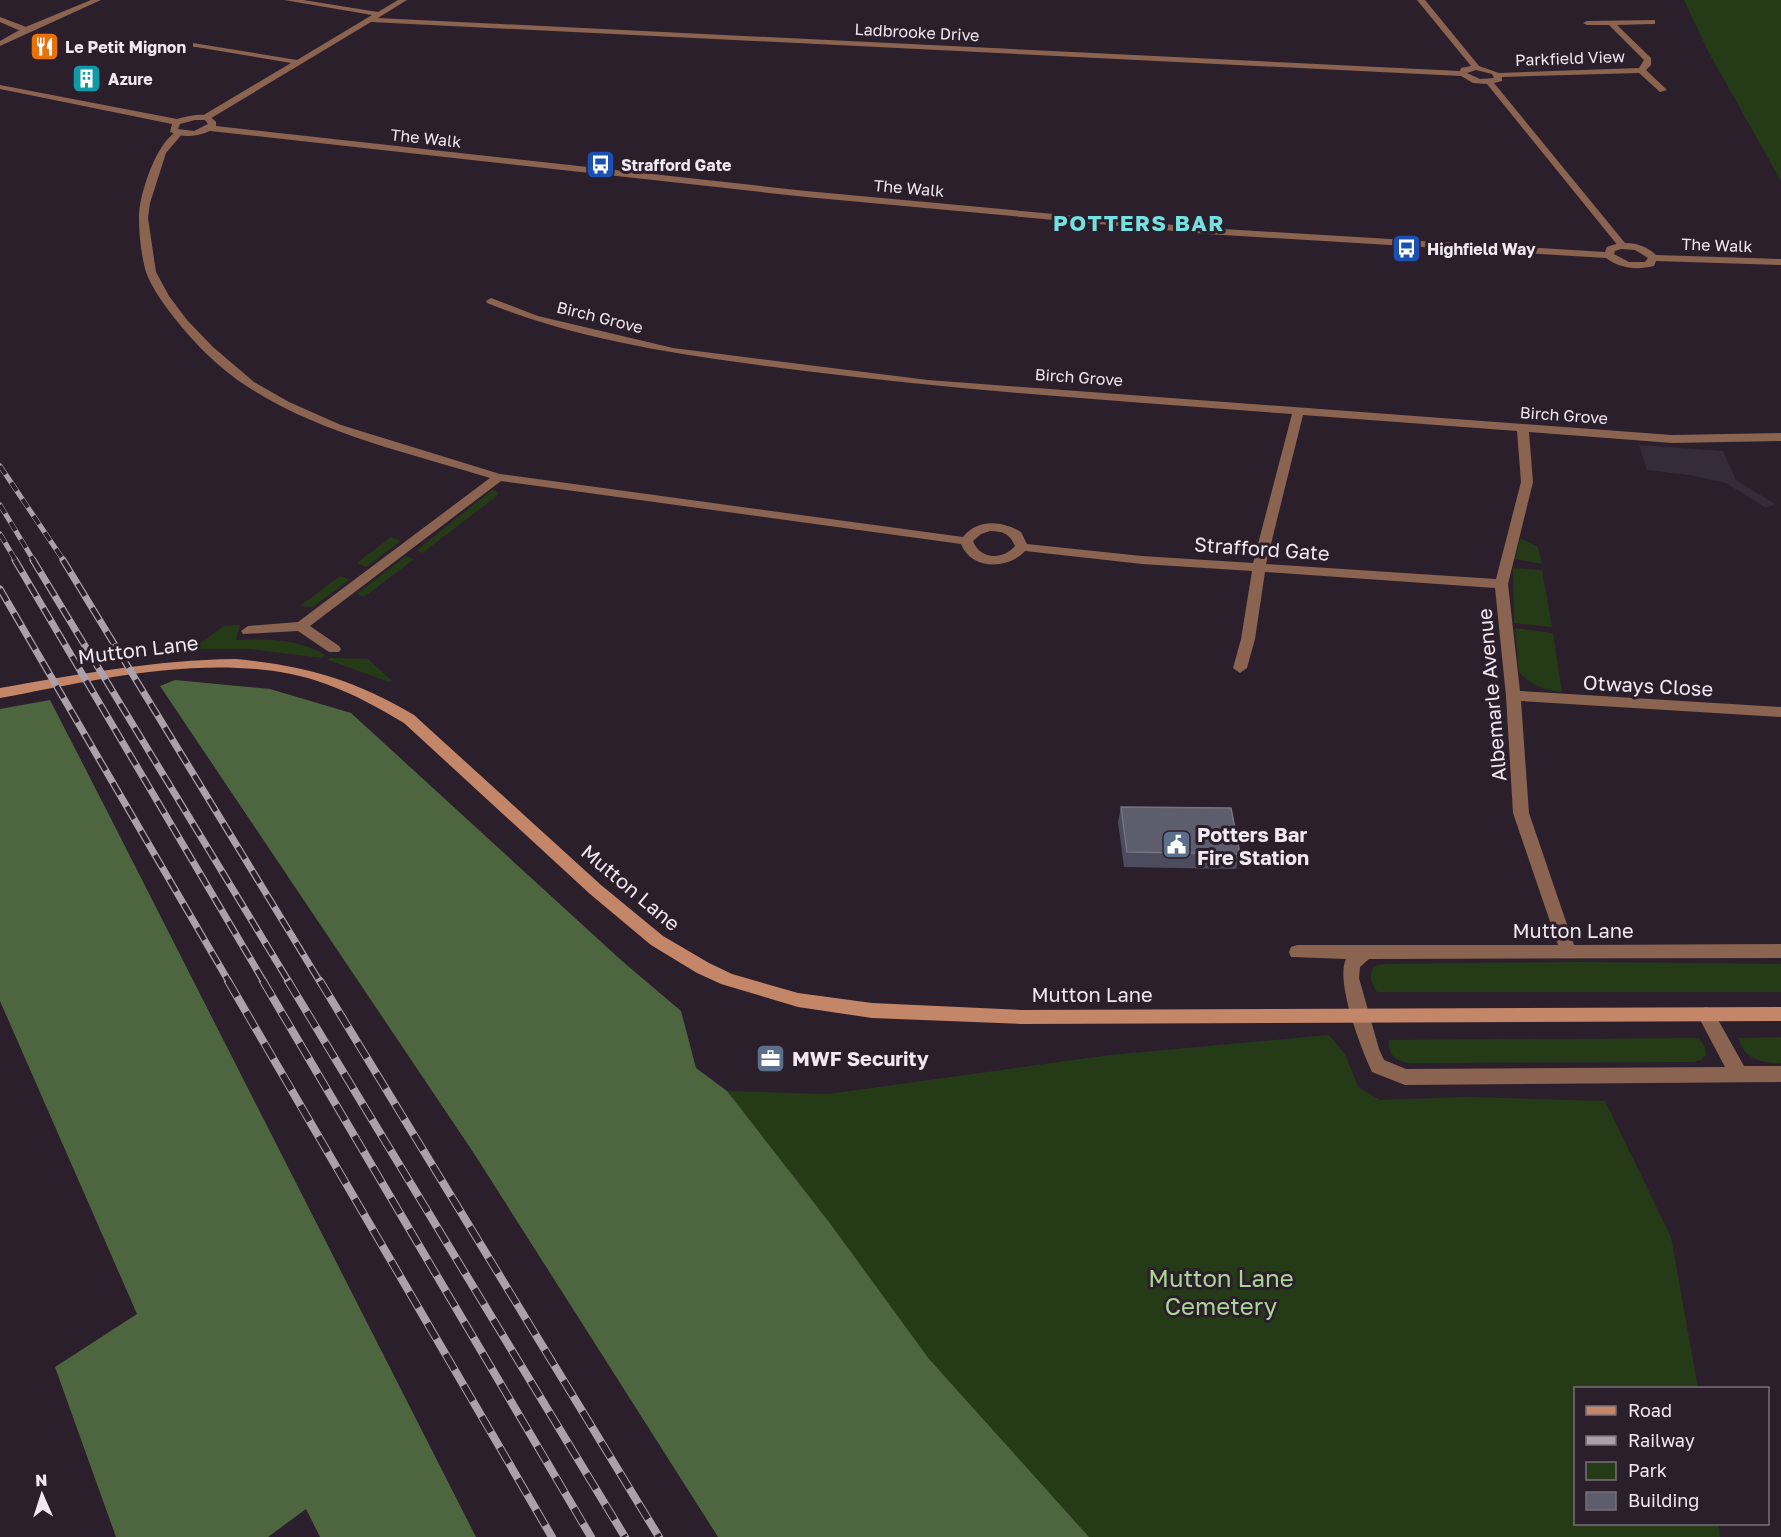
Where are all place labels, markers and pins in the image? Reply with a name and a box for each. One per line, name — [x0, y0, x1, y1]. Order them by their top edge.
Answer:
restaurant icon: Le Petit Mignon — [28, 31, 60, 63]
place label: Le Petit Mignon — [65, 37, 186, 57]
building icon: Azure — [71, 63, 103, 95]
place label: Azure — [108, 69, 153, 89]
bus stop icon: Strafford Gate — [584, 149, 616, 181]
place label: Strafford Gate — [621, 155, 731, 175]
bus stop icon: Highfield Way — [1390, 233, 1422, 265]
place label: Highfield Way — [1427, 239, 1536, 259]
place label: Potters Bar Fire Station — [1197, 822, 1309, 869]
public building icon: Potters Bar Fire Station — [1160, 829, 1192, 861]
office icon: MWF Security — [755, 1042, 787, 1074]
place label: MWF Security — [792, 1046, 929, 1070]

